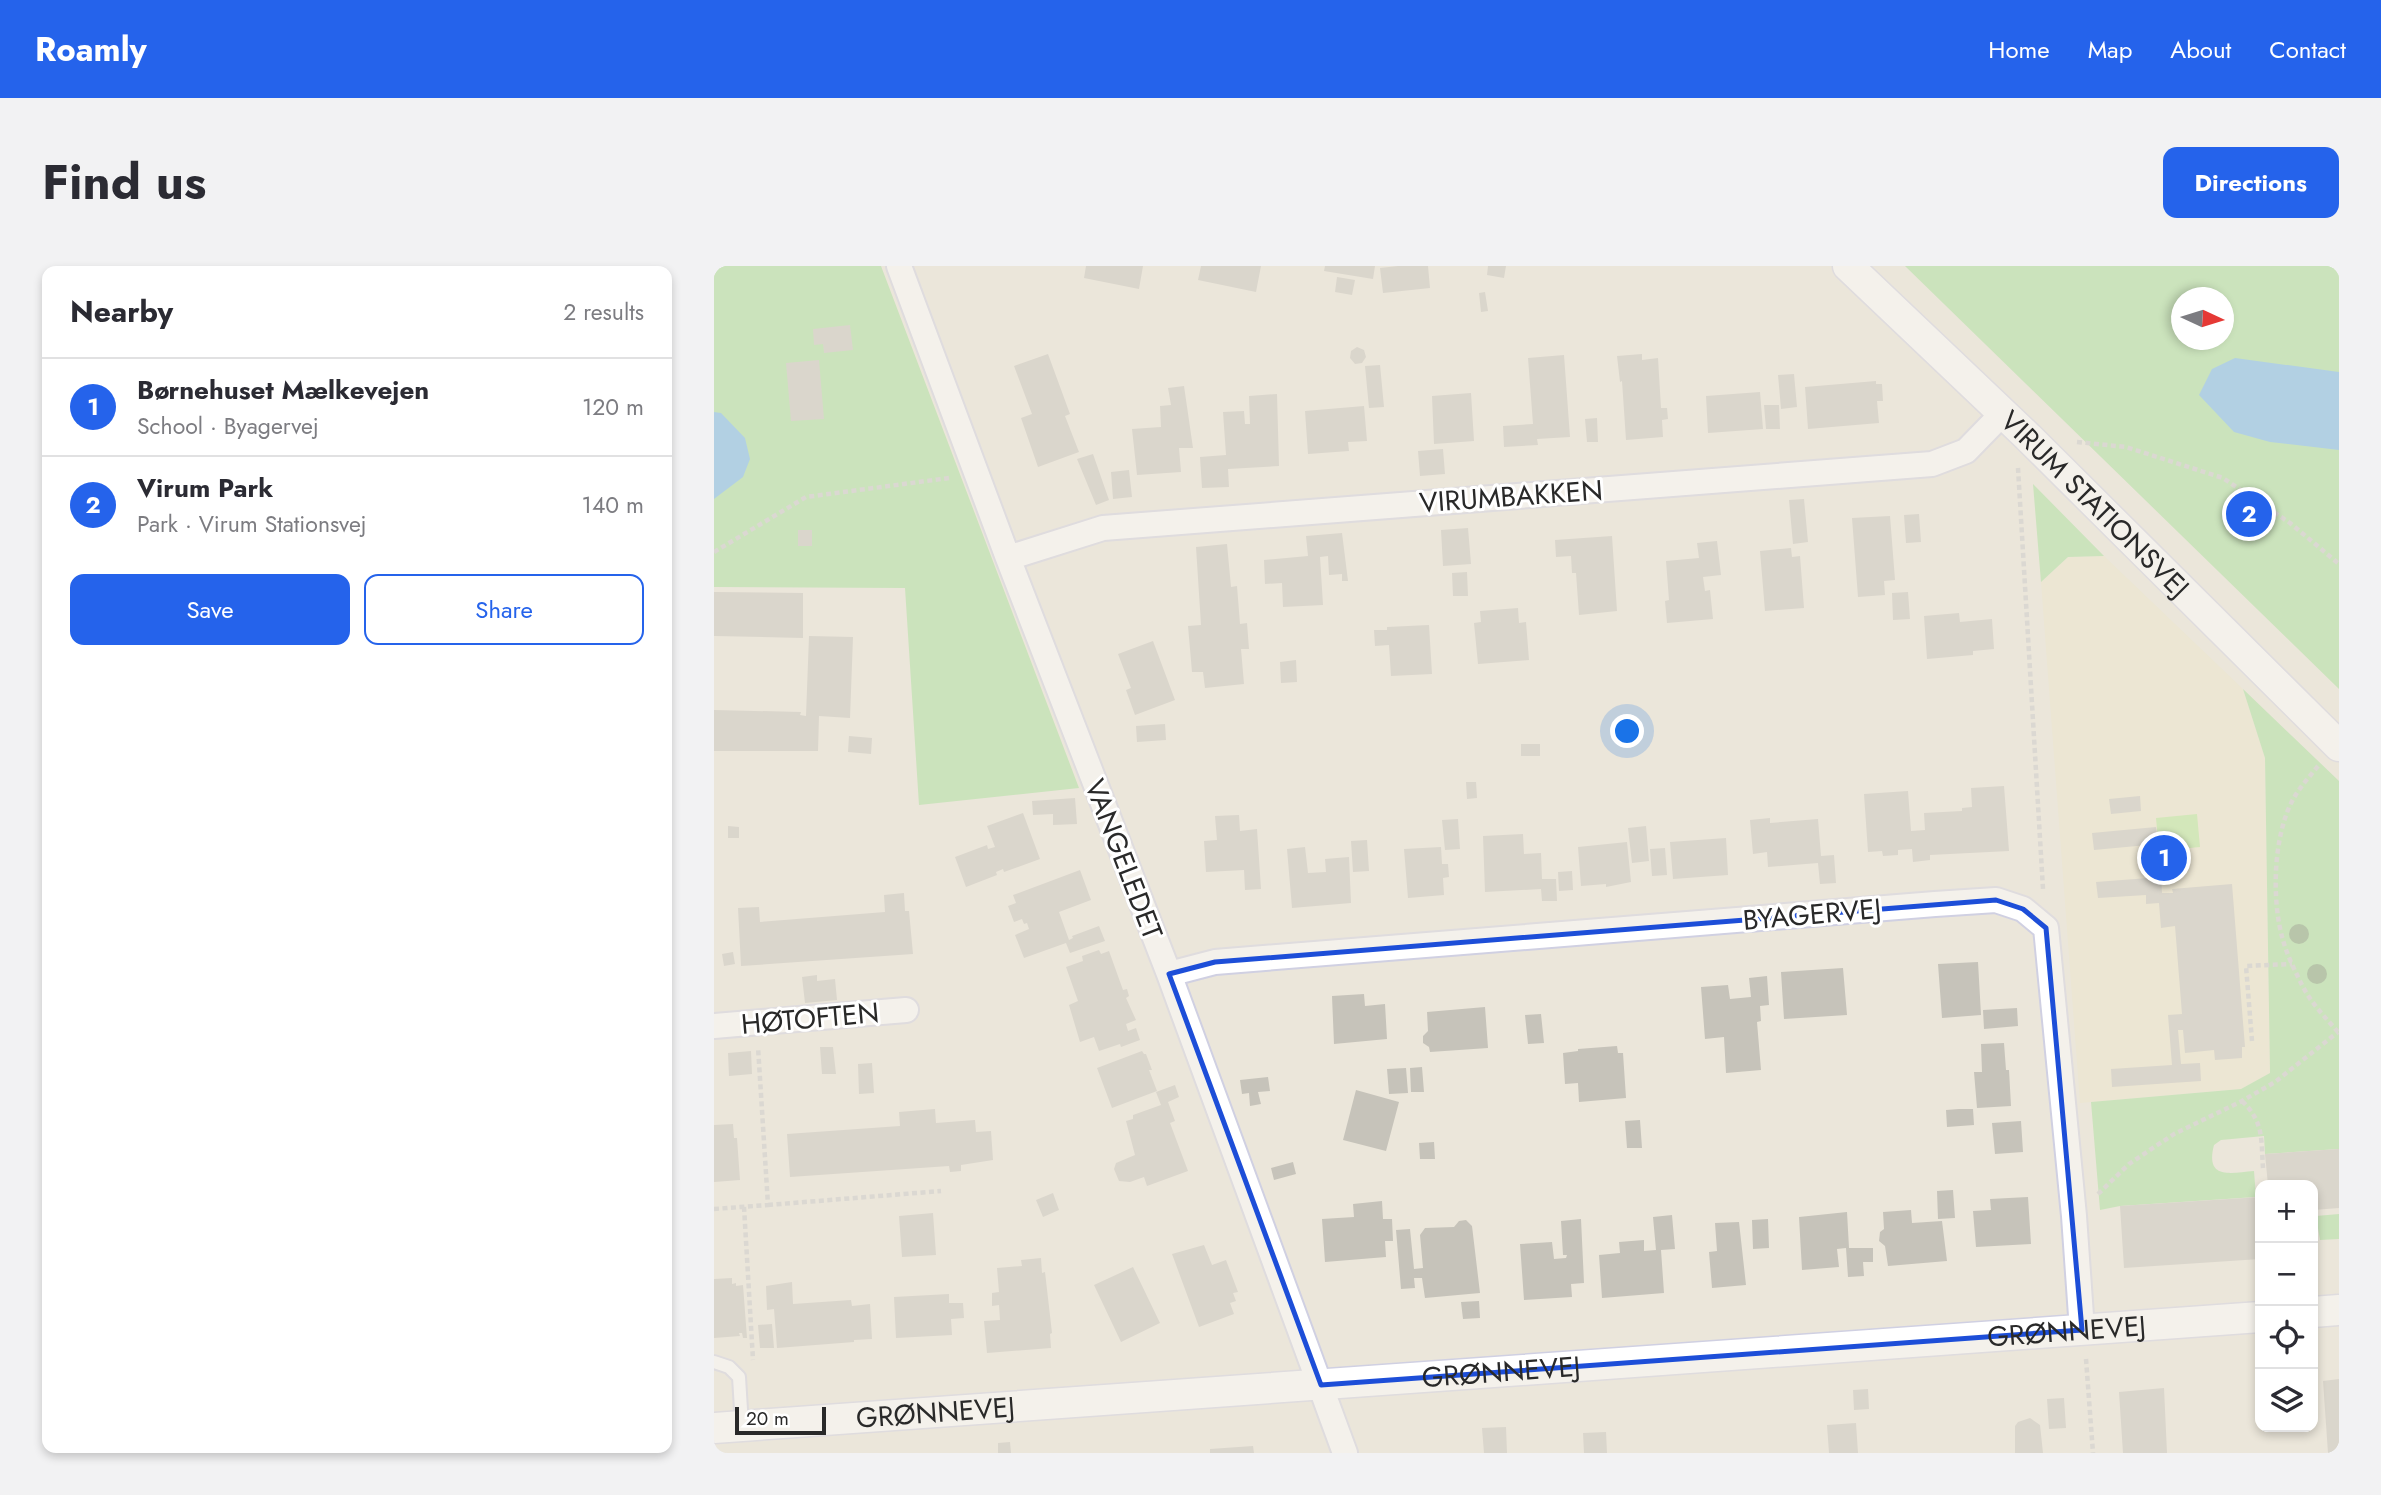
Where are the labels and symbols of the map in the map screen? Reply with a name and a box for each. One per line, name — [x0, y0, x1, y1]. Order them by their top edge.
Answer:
north arrow — [2171, 287, 2234, 350]
street label: VIRUM STATIONSVEJ — [1991, 401, 2199, 607]
street label: VIRUMBAKKEN — [1418, 470, 1604, 523]
pin: 2 — [2226, 488, 2272, 540]
your location — [1610, 714, 1644, 748]
street label: VANGELEDET — [1074, 773, 1173, 945]
pin: 1 — [2141, 832, 2187, 884]
street label: BYAGERVEJ — [1741, 888, 1883, 941]
street label: HØTOFTEN — [739, 992, 881, 1045]
street label: GRØNNEVEJ — [1986, 1305, 2147, 1358]
street label: GRØNNEVEJ — [1420, 1346, 1582, 1398]
street label: GRØNNEVEJ — [855, 1386, 1016, 1439]
scale bar — [735, 1404, 826, 1436]

